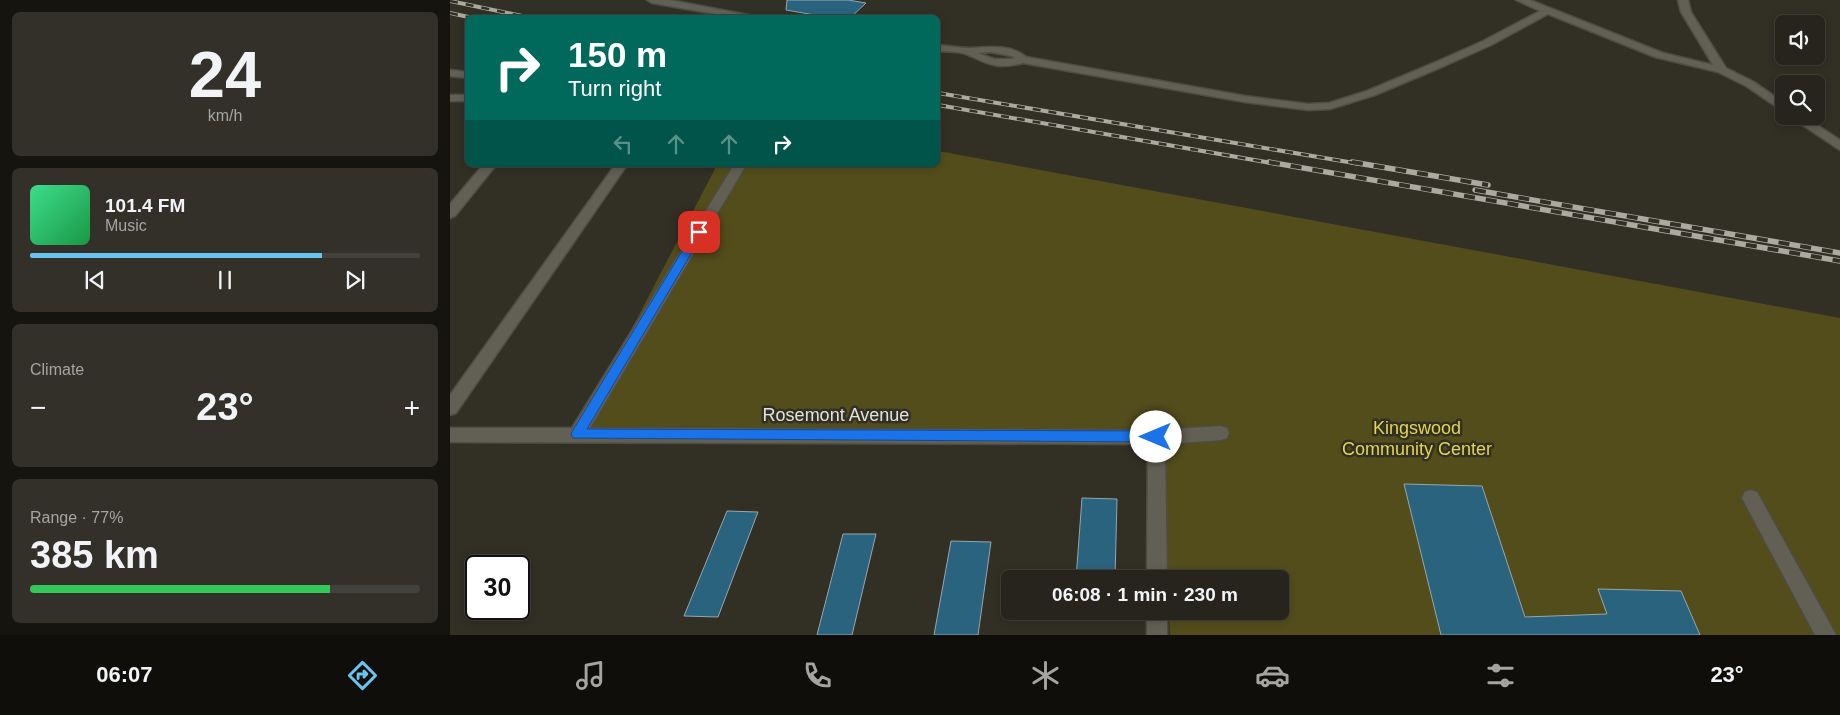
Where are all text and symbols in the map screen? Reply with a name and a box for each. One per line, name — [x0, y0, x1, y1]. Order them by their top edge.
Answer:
map controls — [1775, 15, 1825, 125]
button: sound — [1775, 15, 1825, 65]
icon: right — [485, 35, 550, 100]
text: 150 m — [568, 35, 667, 74]
text: 24 — [189, 38, 261, 111]
button: search — [1775, 75, 1825, 125]
text: Turn right — [568, 76, 661, 101]
text: km/h — [208, 107, 242, 124]
icon: left — [609, 130, 637, 158]
icon: ahead — [662, 130, 690, 158]
icon: ahead — [715, 130, 743, 158]
icon: right — [768, 130, 796, 158]
text: 101.4 FM — [105, 195, 185, 216]
pin — [678, 211, 720, 253]
text: Music — [105, 217, 147, 234]
icon: arrive — [685, 218, 713, 246]
icon: previous — [81, 266, 109, 294]
icon: pause — [211, 266, 239, 294]
icon: next — [341, 266, 369, 294]
text: Climate — [30, 361, 84, 378]
text: 23° — [196, 386, 254, 428]
text: − — [30, 392, 46, 423]
text: + — [404, 392, 420, 423]
street label: Rosemont Avenue — [763, 405, 909, 425]
position arrow — [1129, 410, 1181, 462]
park label: Kingswood Community Center — [1342, 418, 1492, 459]
text: Range · 77% — [30, 509, 123, 526]
text: 385 km — [30, 534, 159, 576]
speed limit sign: 30 — [465, 555, 530, 620]
text: 06:08 · 1 min · 230 m — [1052, 584, 1238, 605]
icon: directions — [345, 658, 380, 693]
icon: music — [573, 658, 608, 693]
icon: phone — [800, 658, 835, 693]
icon: climate — [1028, 658, 1063, 693]
icon: car — [1255, 658, 1290, 693]
icon: filters — [1483, 658, 1518, 693]
text: 06:07 — [96, 662, 153, 687]
text: 23° — [1710, 662, 1744, 687]

